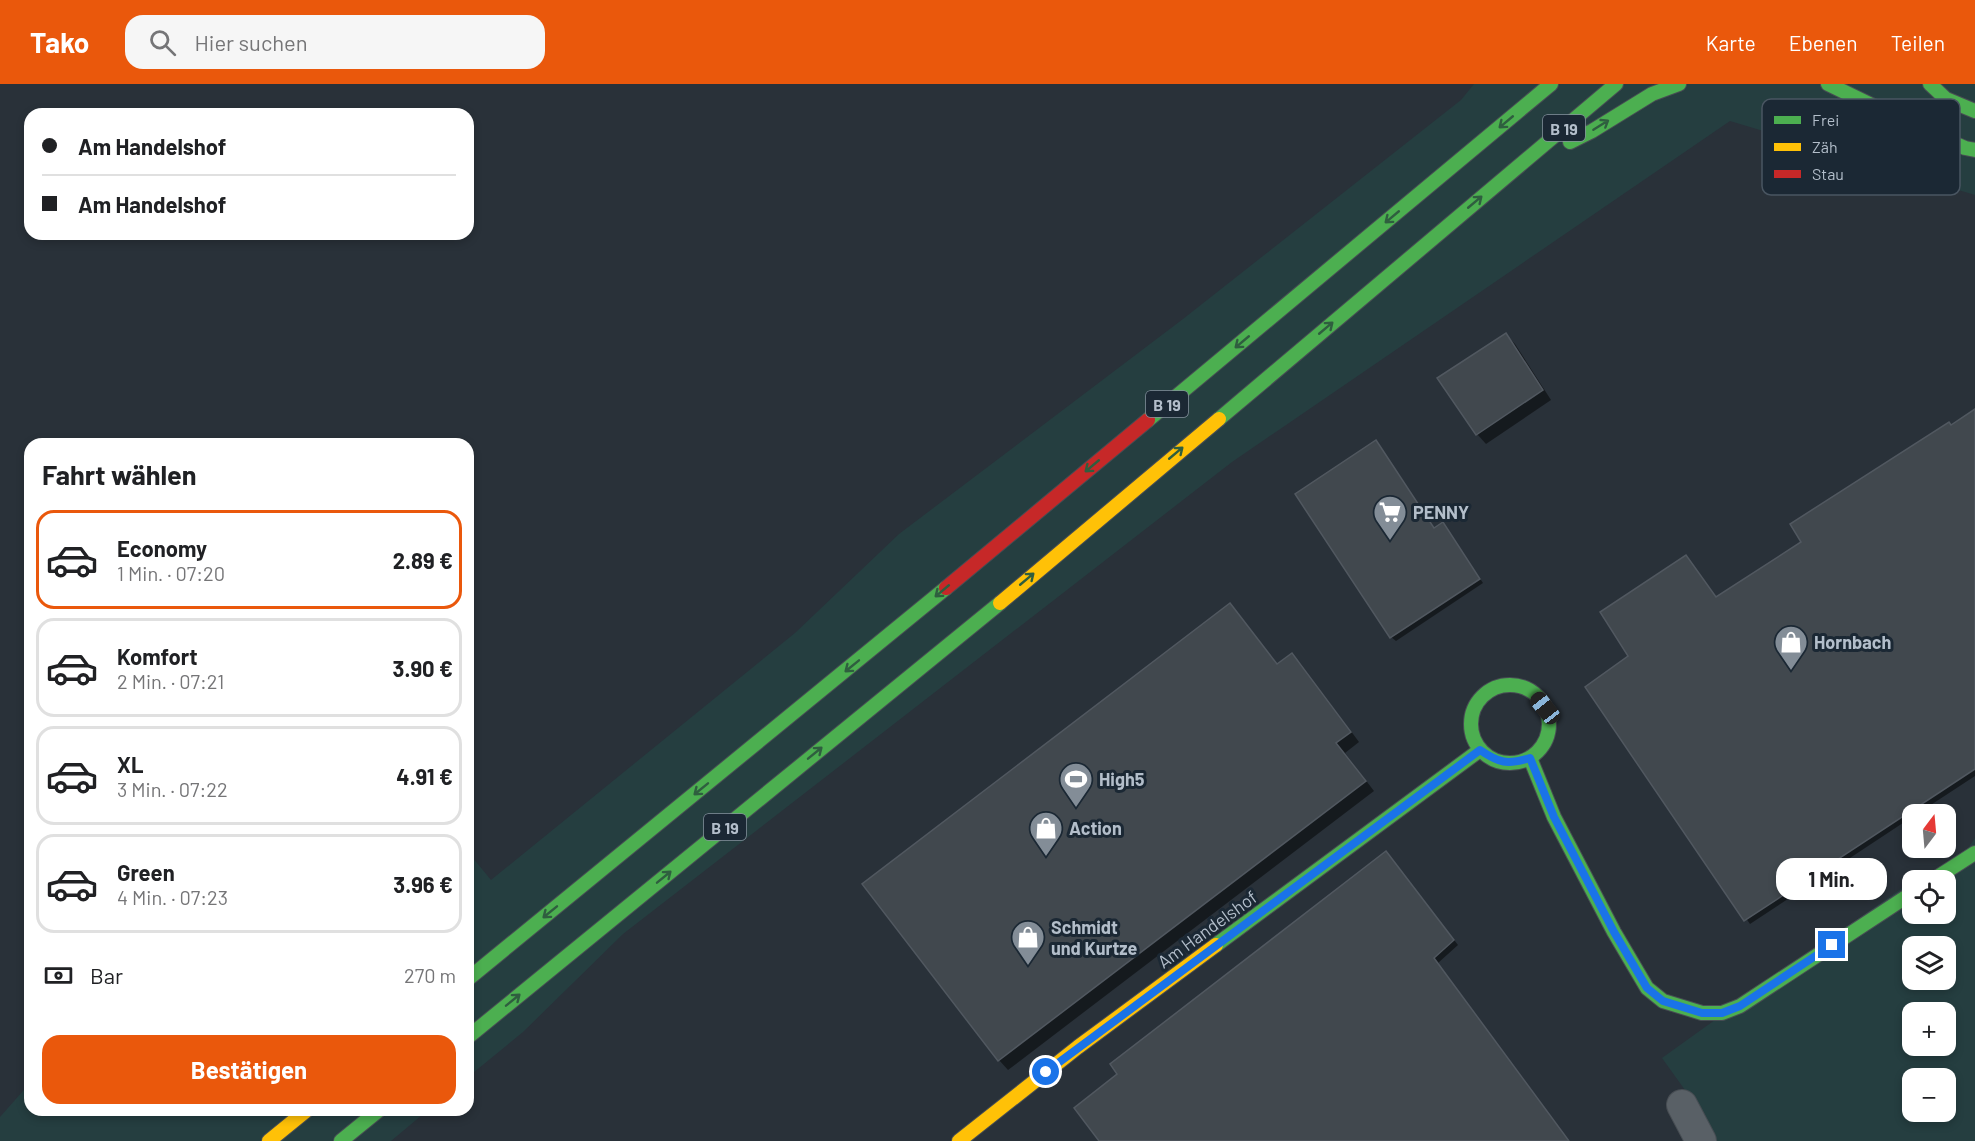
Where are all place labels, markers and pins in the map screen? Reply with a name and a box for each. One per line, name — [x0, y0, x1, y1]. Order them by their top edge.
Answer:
supermarket icon: PENNY — [1372, 494, 1408, 541]
place label: PENNY — [1413, 501, 1469, 523]
shop icon: Hornbach — [1773, 624, 1809, 671]
place label: Hornbach — [1814, 631, 1891, 653]
sports icon: High5 — [1058, 761, 1094, 808]
place label: High5 — [1099, 768, 1145, 790]
shop icon: Action — [1028, 810, 1064, 857]
place label: Action — [1069, 817, 1122, 839]
place label: Schmidt und Kurtze — [1051, 916, 1138, 959]
shop icon: Schmidt und Kurtze — [1010, 919, 1046, 966]

